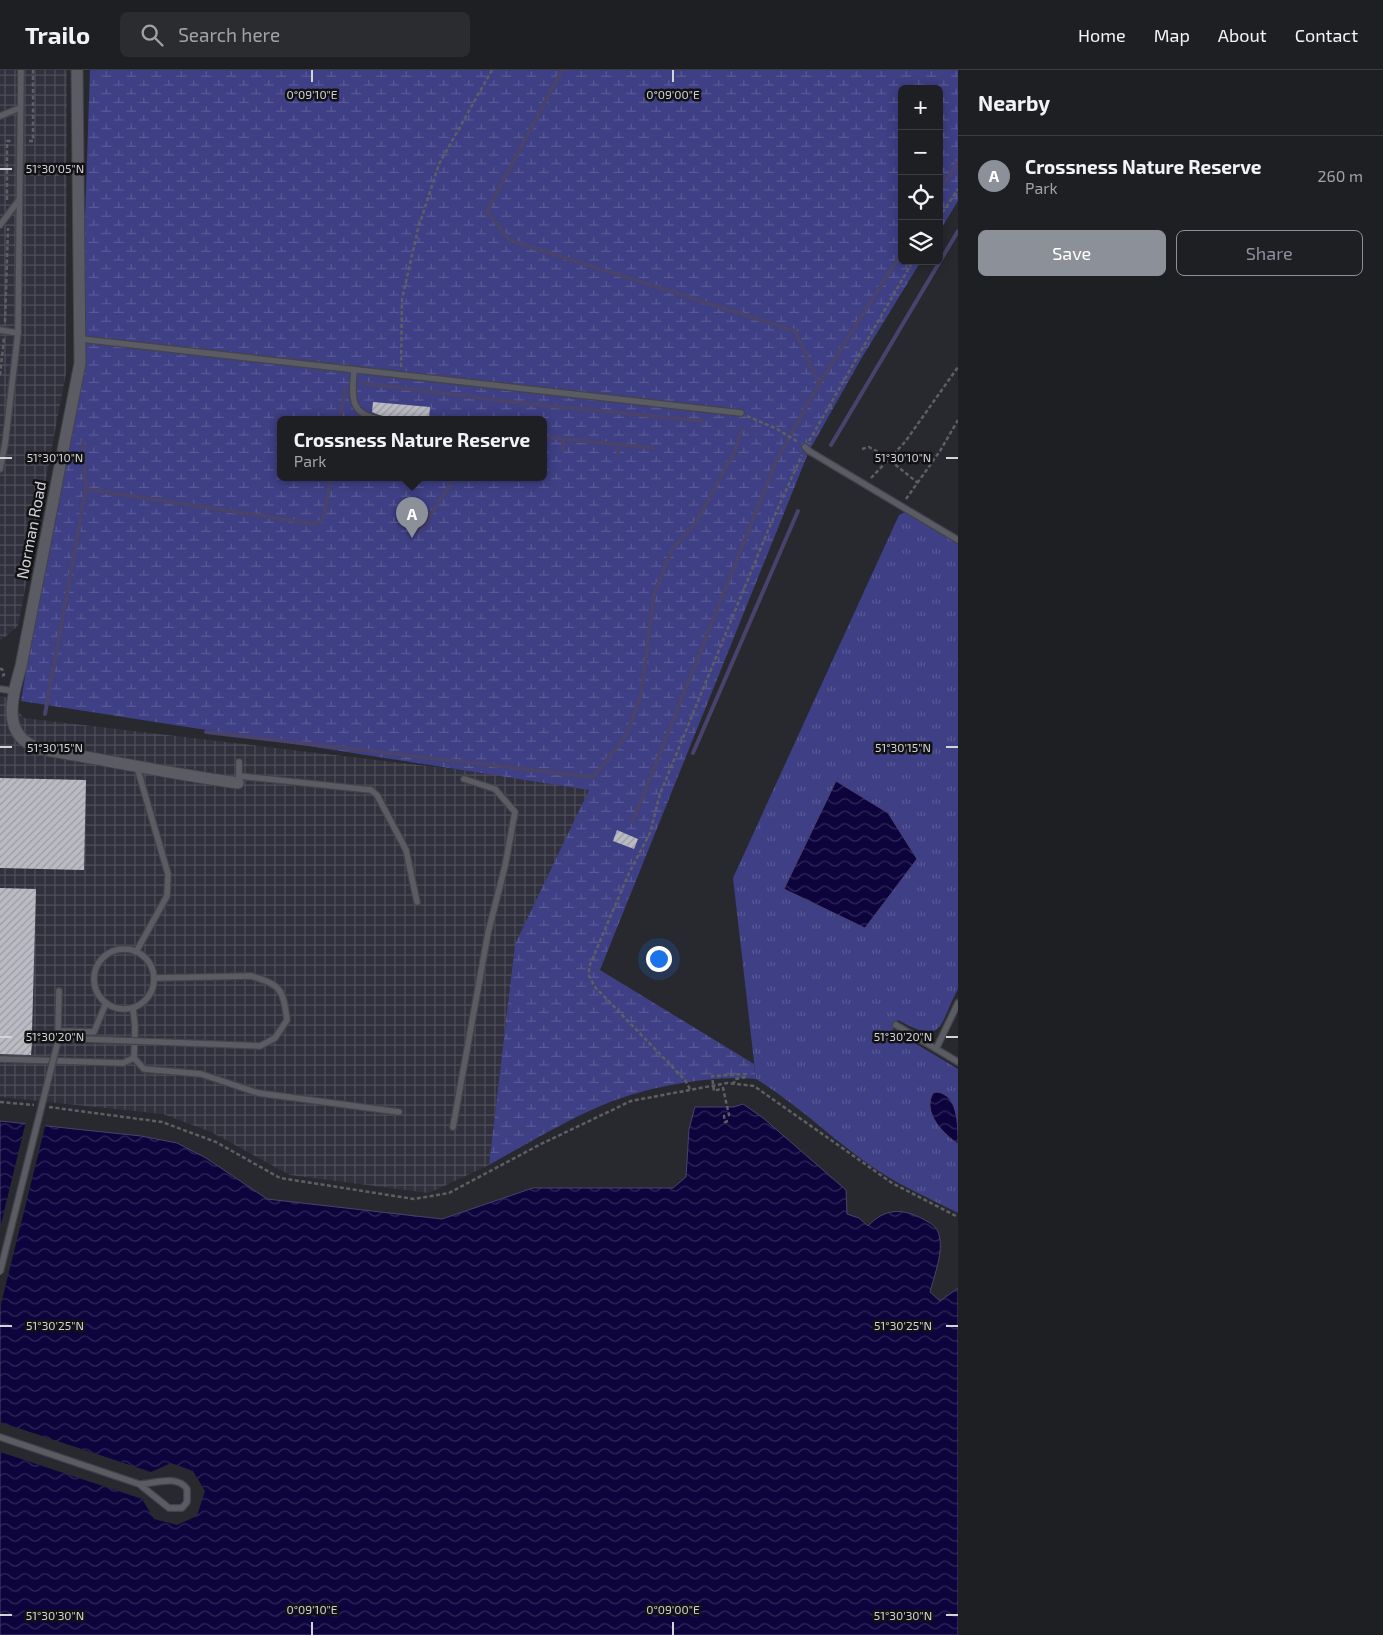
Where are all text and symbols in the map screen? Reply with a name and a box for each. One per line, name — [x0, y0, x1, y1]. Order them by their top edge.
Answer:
search box — [120, 12, 470, 57]
text: Trailo — [25, 20, 90, 49]
icon: search — [138, 21, 166, 49]
text: Search here — [178, 23, 280, 46]
text: Home — [1078, 24, 1126, 46]
text: Map — [1154, 24, 1190, 46]
text: About — [1218, 24, 1267, 46]
text: Contact — [1295, 24, 1358, 46]
map controls — [898, 85, 943, 265]
button: + — [898, 85, 943, 130]
text: 0°09'10"E — [286, 87, 338, 101]
text: 0°09'00"E — [646, 87, 700, 101]
text: Nearby — [978, 90, 1050, 115]
button: − — [898, 130, 943, 175]
text: Crossness Nature Reserve — [1025, 155, 1261, 178]
text: 51°30'05"N — [26, 161, 84, 175]
text: A — [989, 166, 999, 185]
text: 260 m — [1318, 166, 1363, 185]
button: locate — [898, 175, 943, 220]
text: Park — [1025, 178, 1058, 197]
button: layers — [898, 220, 943, 265]
button: Save — [978, 230, 1166, 276]
button: Share — [1176, 230, 1363, 276]
popup — [277, 416, 547, 481]
text: Crossness Nature Reserve — [294, 428, 530, 451]
text: 51°30'10"N — [27, 450, 83, 464]
text: 51°30'10"N — [875, 450, 931, 464]
text: Park — [294, 451, 327, 470]
street label: Norman Road — [12, 479, 49, 580]
pin: A — [396, 497, 428, 538]
text: 51°30'15"N — [27, 740, 83, 754]
text: 51°30'15"N — [875, 740, 931, 754]
your location — [646, 946, 672, 972]
text: 51°30'20"N — [26, 1029, 84, 1043]
text: 51°30'20"N — [874, 1029, 932, 1043]
text: 51°30'25"N — [26, 1318, 84, 1332]
text: 51°30'25"N — [874, 1318, 932, 1332]
text: 0°09'10"E — [286, 1602, 338, 1616]
text: 0°09'00"E — [646, 1602, 700, 1616]
text: 51°30'30"N — [26, 1608, 84, 1622]
text: 51°30'30"N — [874, 1608, 932, 1622]

